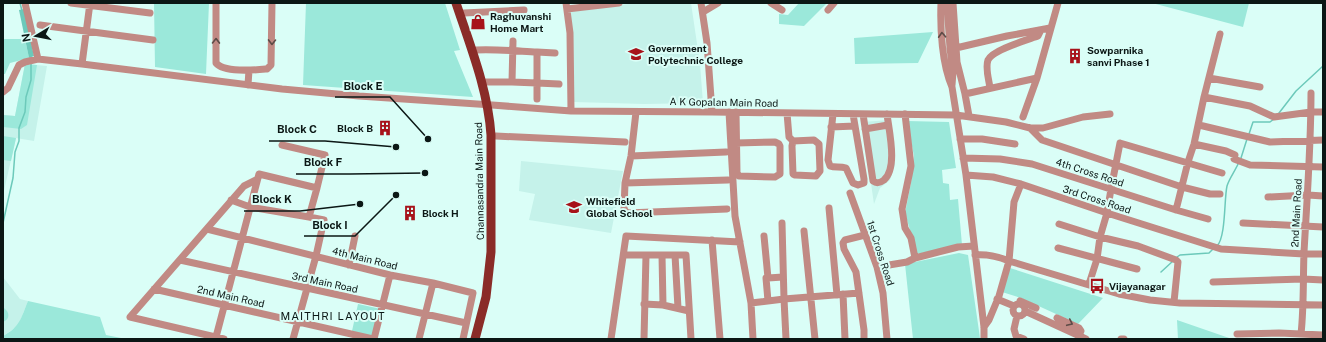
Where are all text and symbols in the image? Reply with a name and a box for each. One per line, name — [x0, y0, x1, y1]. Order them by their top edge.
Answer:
place label: Raghuvanshi Home Mart — [490, 10, 551, 34]
shop icon: Raghuvanshi Home Mart — [469, 13, 487, 31]
north arrow — [16, 16, 56, 56]
text: N — [19, 32, 33, 43]
one-way arrow — [938, 32, 946, 38]
one-way arrow — [212, 38, 220, 44]
one-way arrow — [267, 39, 276, 45]
place label: Government Polytechnic College — [648, 42, 743, 66]
place label: Sowparnika sanvi Phase 1 — [1087, 44, 1149, 68]
school or university icon: Government Polytechnic College — [627, 45, 645, 63]
building icon: Sowparnika sanvi Phase 1 — [1066, 47, 1084, 65]
callout: Block E — [335, 74, 390, 97]
text: Block E — [344, 80, 382, 92]
street label: A K Gopalan Main Road — [670, 95, 778, 109]
callout: Block C — [269, 118, 325, 141]
building icon: Block B — [376, 119, 394, 137]
place label: Block B — [337, 122, 373, 134]
street label: Channasandra Main Road — [472, 122, 486, 240]
text: Block C — [277, 123, 317, 135]
callout: Block F — [296, 151, 350, 174]
street label: 4th Cross Road — [1054, 155, 1126, 189]
text: Block F — [304, 156, 343, 168]
street label: 2nd Main Road — [1288, 178, 1304, 248]
street label: 3rd Cross Road — [1061, 182, 1133, 216]
callout: Block K — [244, 188, 300, 211]
text: Block K — [252, 193, 292, 205]
place label: Whitefield Global School — [586, 195, 653, 219]
school or university icon: Whitefield Global School — [565, 198, 583, 216]
building icon: Block H — [401, 204, 419, 222]
place label: Block H — [422, 207, 459, 219]
callout: Block I — [304, 213, 355, 236]
text: Block I — [312, 219, 348, 231]
street label: 1st Cross Road — [865, 219, 897, 287]
street label: 4th Main Road — [331, 244, 399, 272]
street label: 3rd Main Road — [291, 269, 359, 295]
bus stop icon: Vijayanagar — [1088, 277, 1106, 295]
place label: Vijayanagar — [1109, 280, 1166, 292]
street label: 2nd Main Road — [196, 282, 266, 310]
district label: MAITHRI LAYOUT — [281, 310, 385, 322]
one-way arrow — [1065, 318, 1073, 326]

